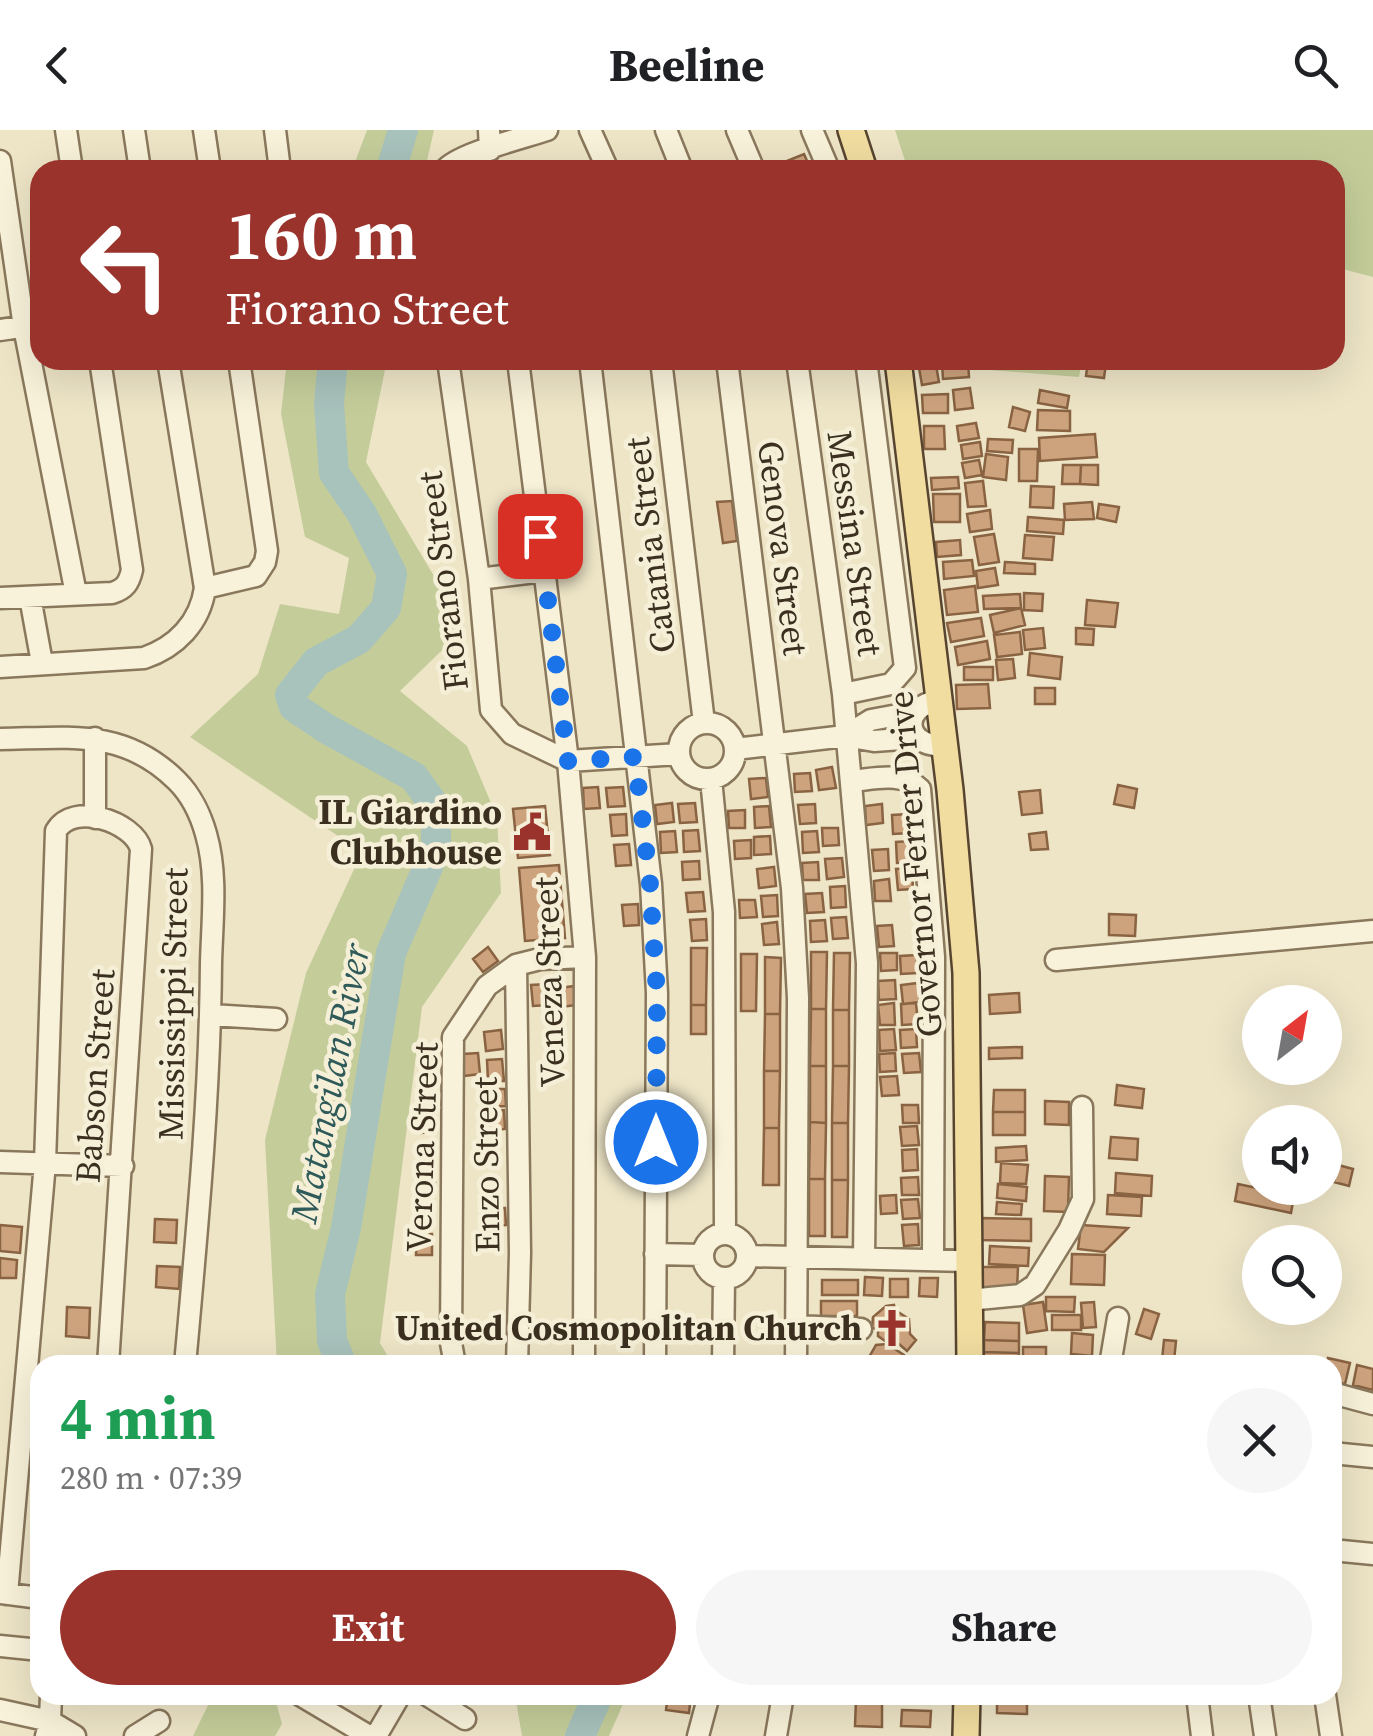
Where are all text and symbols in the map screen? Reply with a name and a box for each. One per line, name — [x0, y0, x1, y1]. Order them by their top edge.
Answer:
text: Beeline — [609, 34, 764, 96]
icon: back — [30, 38, 85, 93]
icon: search — [1288, 38, 1343, 93]
text: 160 m — [225, 186, 417, 282]
icon: left — [60, 200, 190, 330]
text: Fiorano Street — [225, 277, 509, 339]
street label: Messina Street — [815, 427, 895, 659]
street label: Catania Street — [613, 434, 687, 656]
street label: Genova Street — [746, 438, 820, 659]
street label: Fiorano Street — [406, 468, 480, 693]
pin — [498, 494, 583, 579]
icon: arrive — [513, 509, 568, 564]
street label: Governor Ferrer Drive — [876, 689, 954, 1039]
place label: IL Giardino Clubhouse — [319, 788, 502, 876]
public building icon: IL Giardino Clubhouse — [511, 811, 553, 853]
street label: Mississippi Street — [147, 867, 199, 1141]
street label: Veneza Street — [521, 875, 577, 1088]
water label: Matangilan River — [277, 937, 383, 1228]
street label: Babson Street — [64, 967, 126, 1185]
north arrow — [1242, 985, 1342, 1085]
map controls — [1242, 985, 1342, 1325]
street label: Verona Street — [394, 1040, 450, 1253]
street label: Enzo Street — [460, 1076, 512, 1253]
position arrow — [604, 1090, 708, 1194]
button: sound — [1242, 1105, 1342, 1205]
button: search — [1242, 1225, 1342, 1325]
place label: United Cosmopolitan Church — [395, 1304, 862, 1352]
church icon: United Cosmopolitan Church — [871, 1307, 913, 1349]
text: 4 min — [60, 1377, 216, 1459]
button: close — [1207, 1388, 1312, 1493]
text: 280 m · 07:39 — [60, 1456, 242, 1500]
button: Exit — [60, 1570, 676, 1685]
button: Share — [696, 1570, 1312, 1685]

